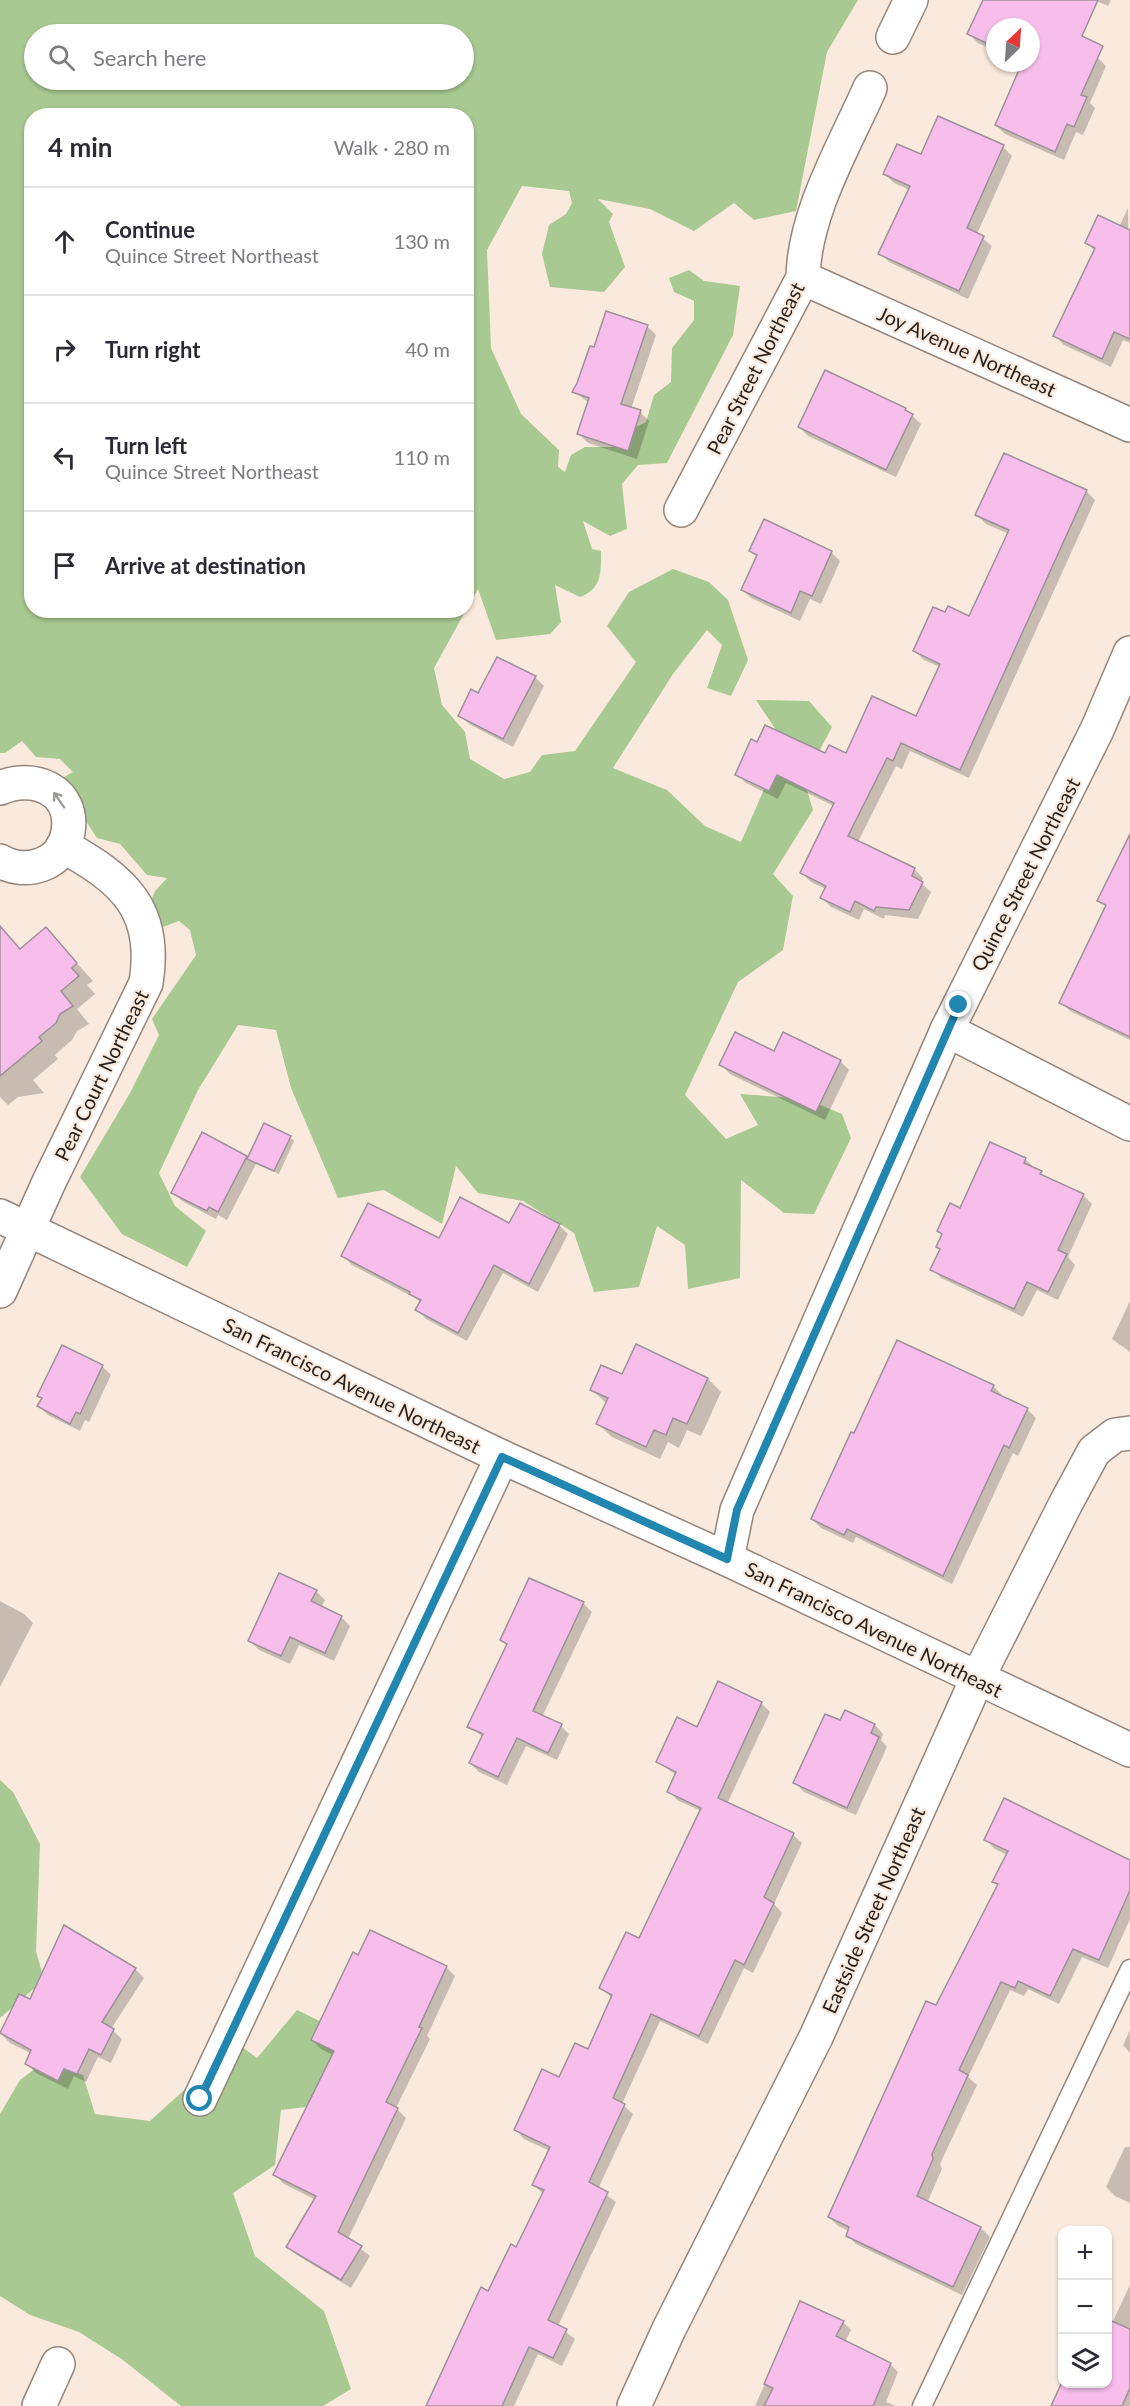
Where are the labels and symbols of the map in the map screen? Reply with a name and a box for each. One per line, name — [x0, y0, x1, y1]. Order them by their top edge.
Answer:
north arrow — [986, 18, 1040, 72]
street label: Pear Street Northeast — [701, 278, 809, 458]
street label: Joy Avenue Northeast — [874, 301, 1060, 401]
street label: Quince Street Northeast — [966, 773, 1084, 975]
one-way arrow — [53, 792, 65, 808]
street label: Pear Court Northeast — [49, 986, 153, 1164]
route end — [945, 991, 971, 1017]
street label: San Francisco Avenue Northeast — [219, 1312, 485, 1458]
street label: San Francisco Avenue Northeast — [741, 1556, 1007, 1702]
street label: Eastside Street Northeast — [817, 1803, 929, 2017]
route start — [186, 2085, 212, 2111]

